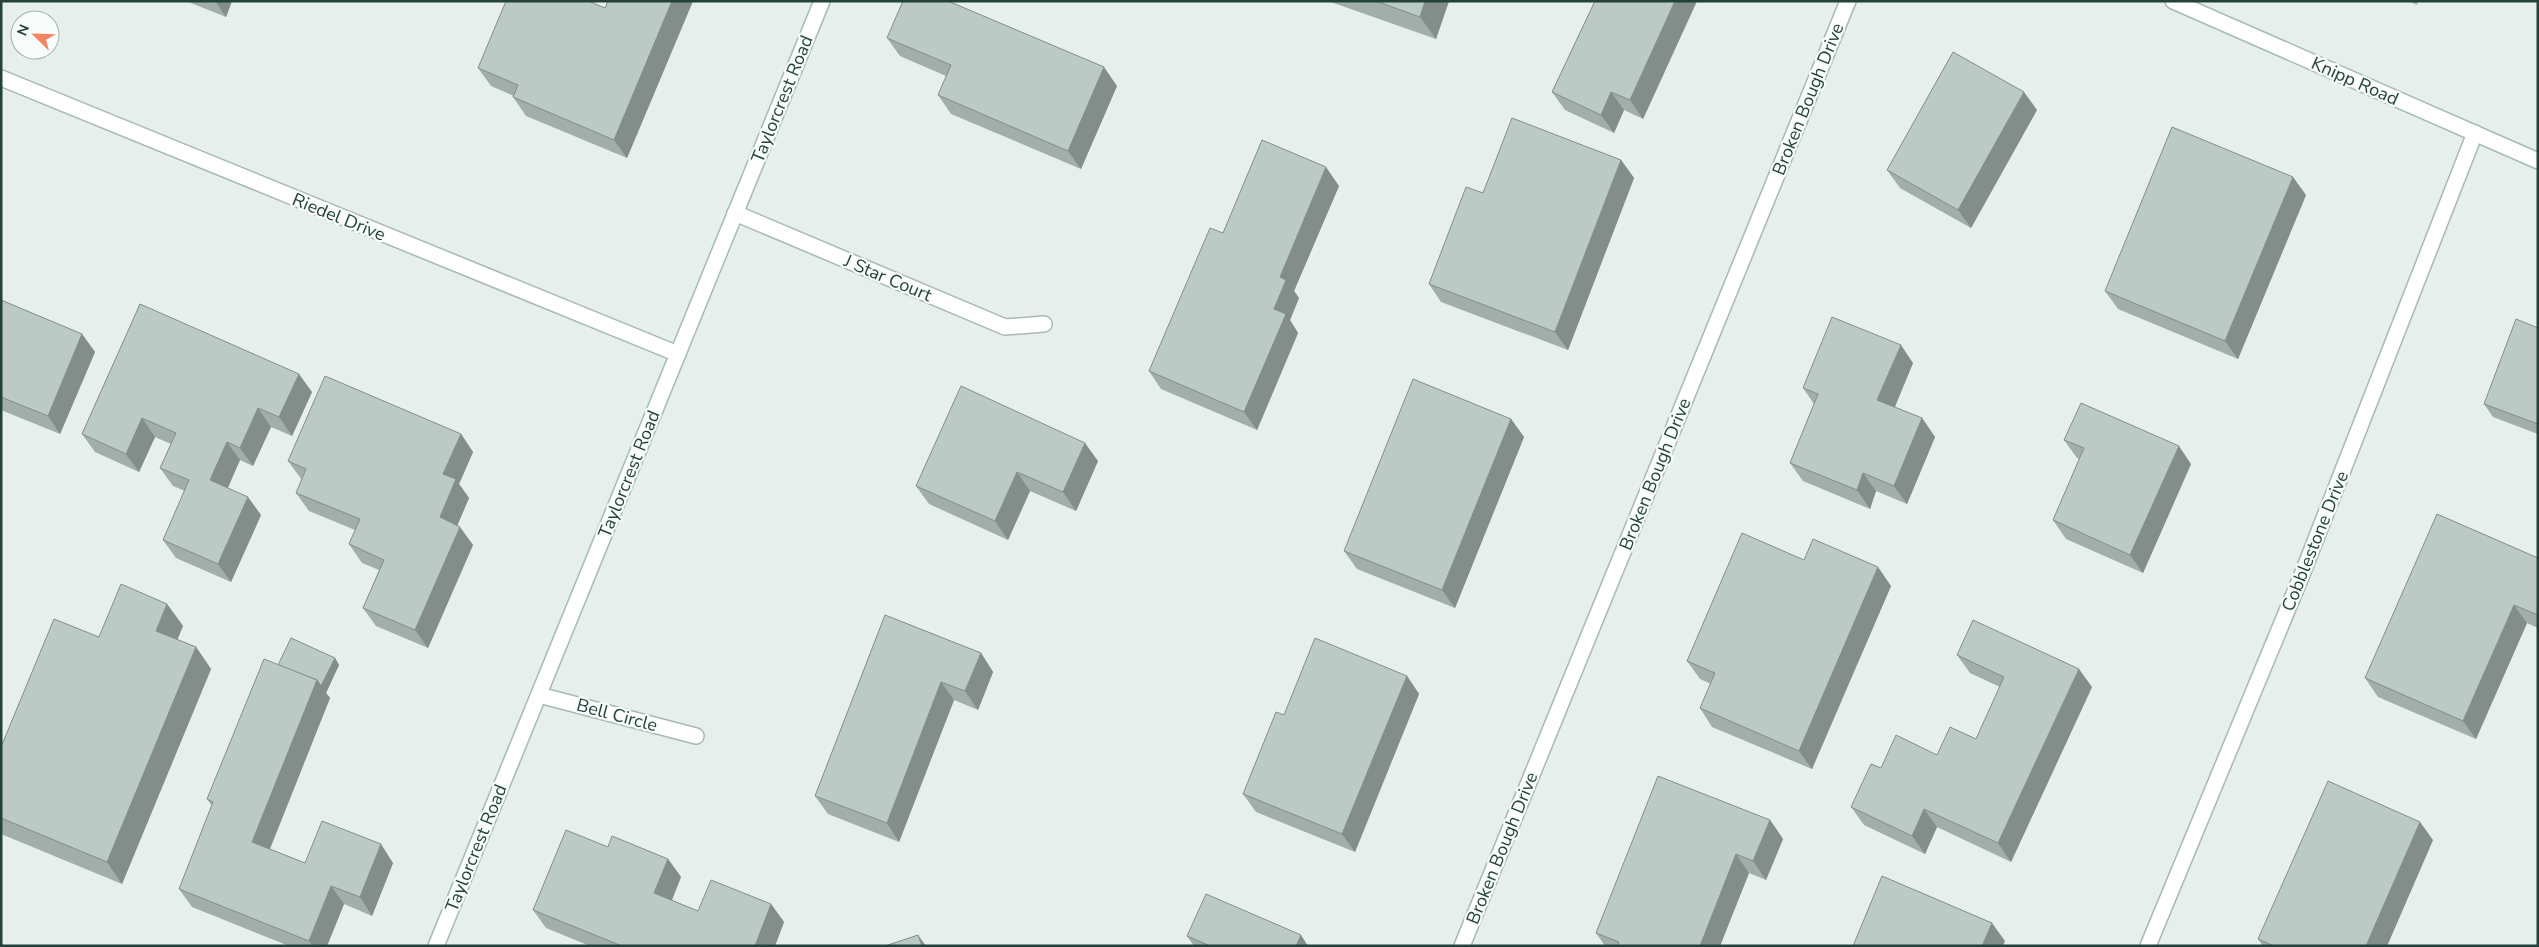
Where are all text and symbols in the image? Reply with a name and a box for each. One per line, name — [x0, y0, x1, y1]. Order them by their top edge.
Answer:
north arrow — [10, 10, 60, 60]
street label: Broken Bough Drive — [1767, 19, 1849, 179]
text: N — [13, 22, 34, 39]
street label: Taylorcrest Road — [746, 32, 818, 166]
street label: Knipp Road — [2308, 51, 2402, 111]
street label: Riedel Drive — [289, 187, 389, 247]
street label: J Star Court — [839, 248, 936, 308]
street label: Broken Bough Drive — [1614, 394, 1696, 554]
street label: Taylorcrest Road — [593, 407, 665, 541]
street label: Cobblestone Drive — [2276, 467, 2354, 615]
street label: Bell Circle — [574, 693, 660, 737]
street label: Broken Bough Drive — [1461, 768, 1543, 928]
street label: Taylorcrest Road — [440, 781, 512, 915]

